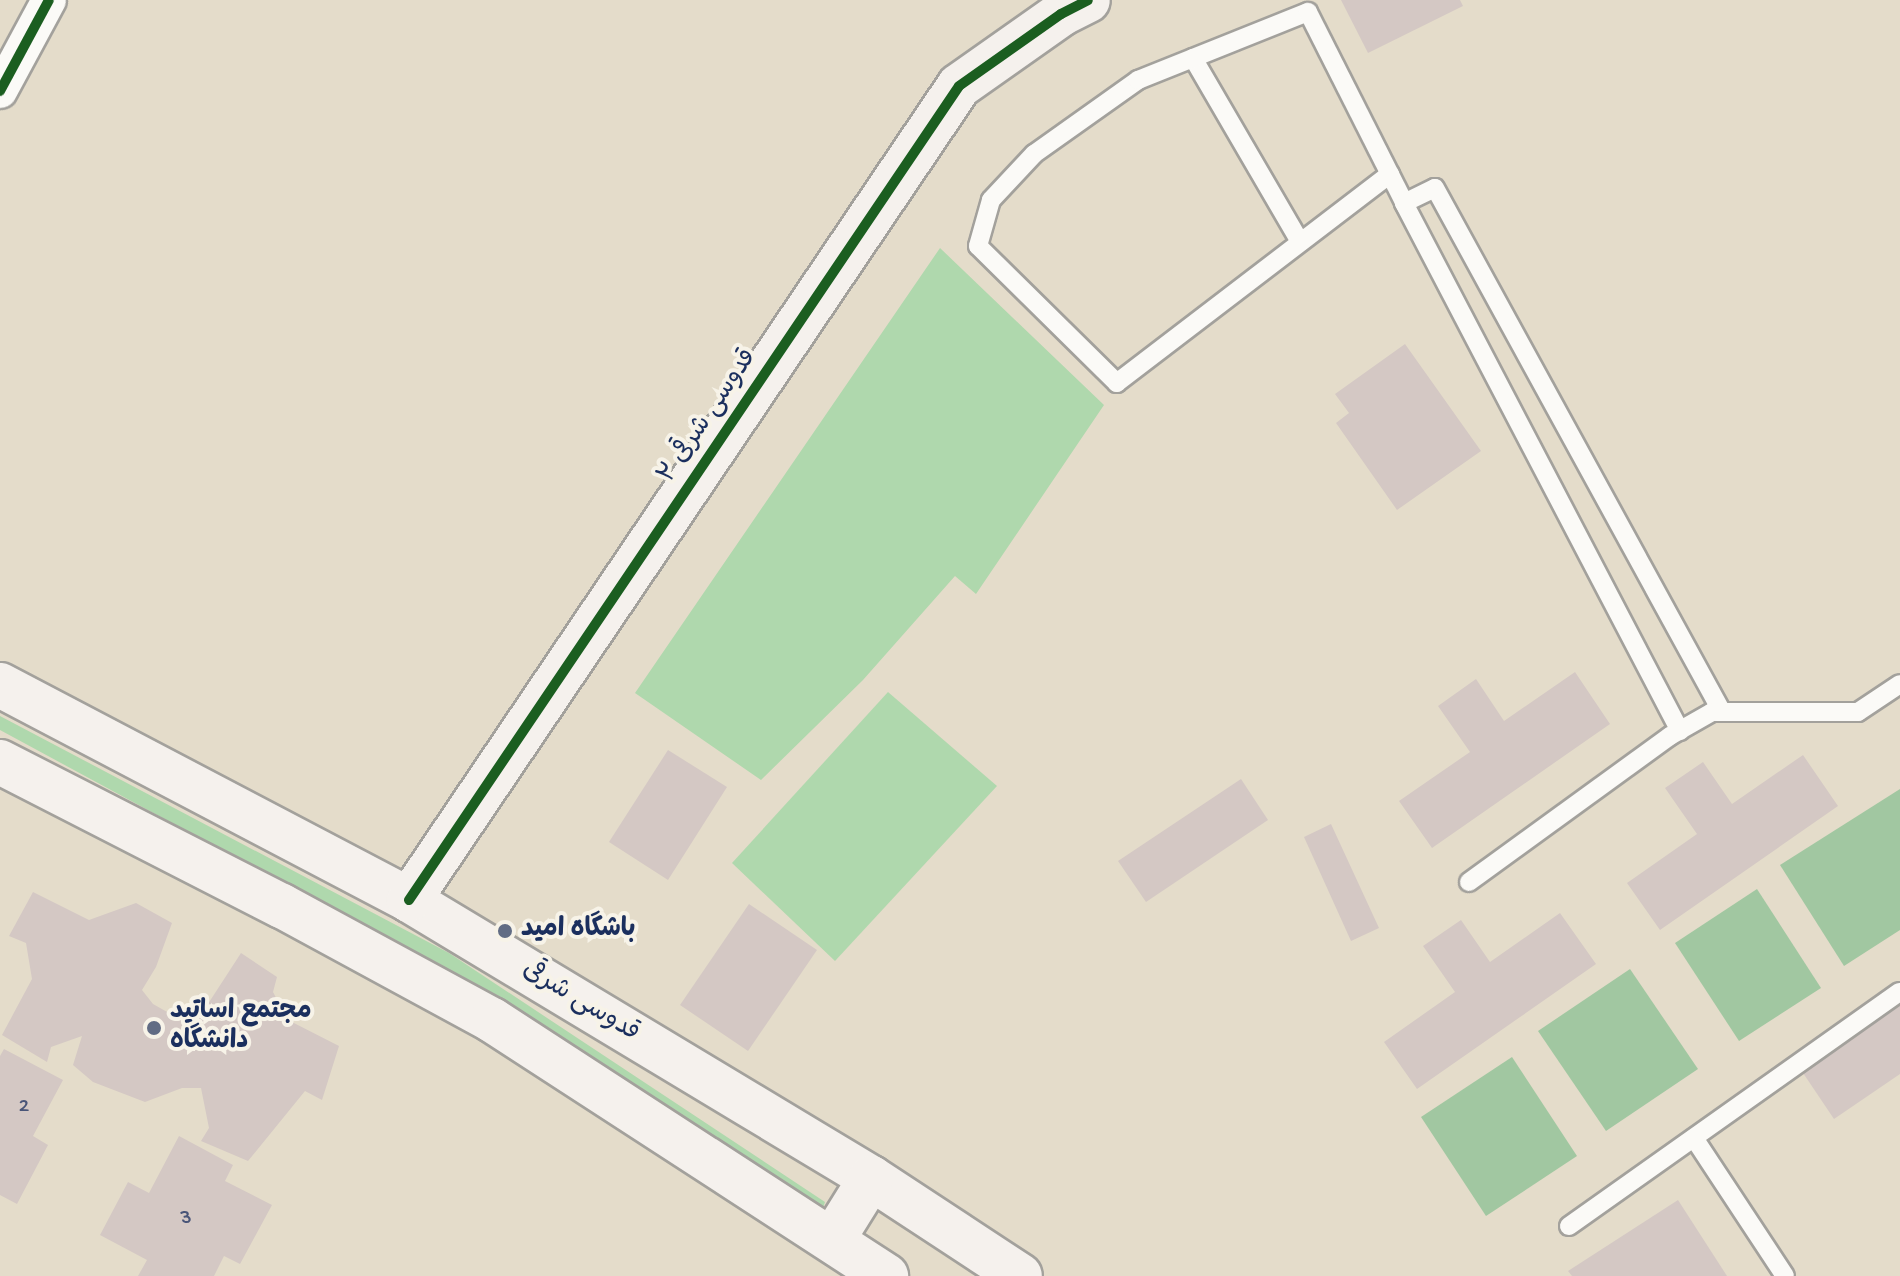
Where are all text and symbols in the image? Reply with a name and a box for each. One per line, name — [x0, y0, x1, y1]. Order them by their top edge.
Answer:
street label: قدوسی شرقی ۲ — [653, 344, 765, 490]
place label: باشگاه امید — [521, 915, 636, 947]
marker: باشگاه امید — [496, 922, 514, 940]
street label: قدوسی شرقی — [516, 956, 644, 1050]
place label: مجتمع اساتید دانشگاه — [170, 997, 311, 1058]
marker: مجتمع اساتید دانشگاه — [145, 1019, 163, 1037]
house number: 2 — [19, 1095, 29, 1121]
house number: 3 — [180, 1207, 192, 1233]

